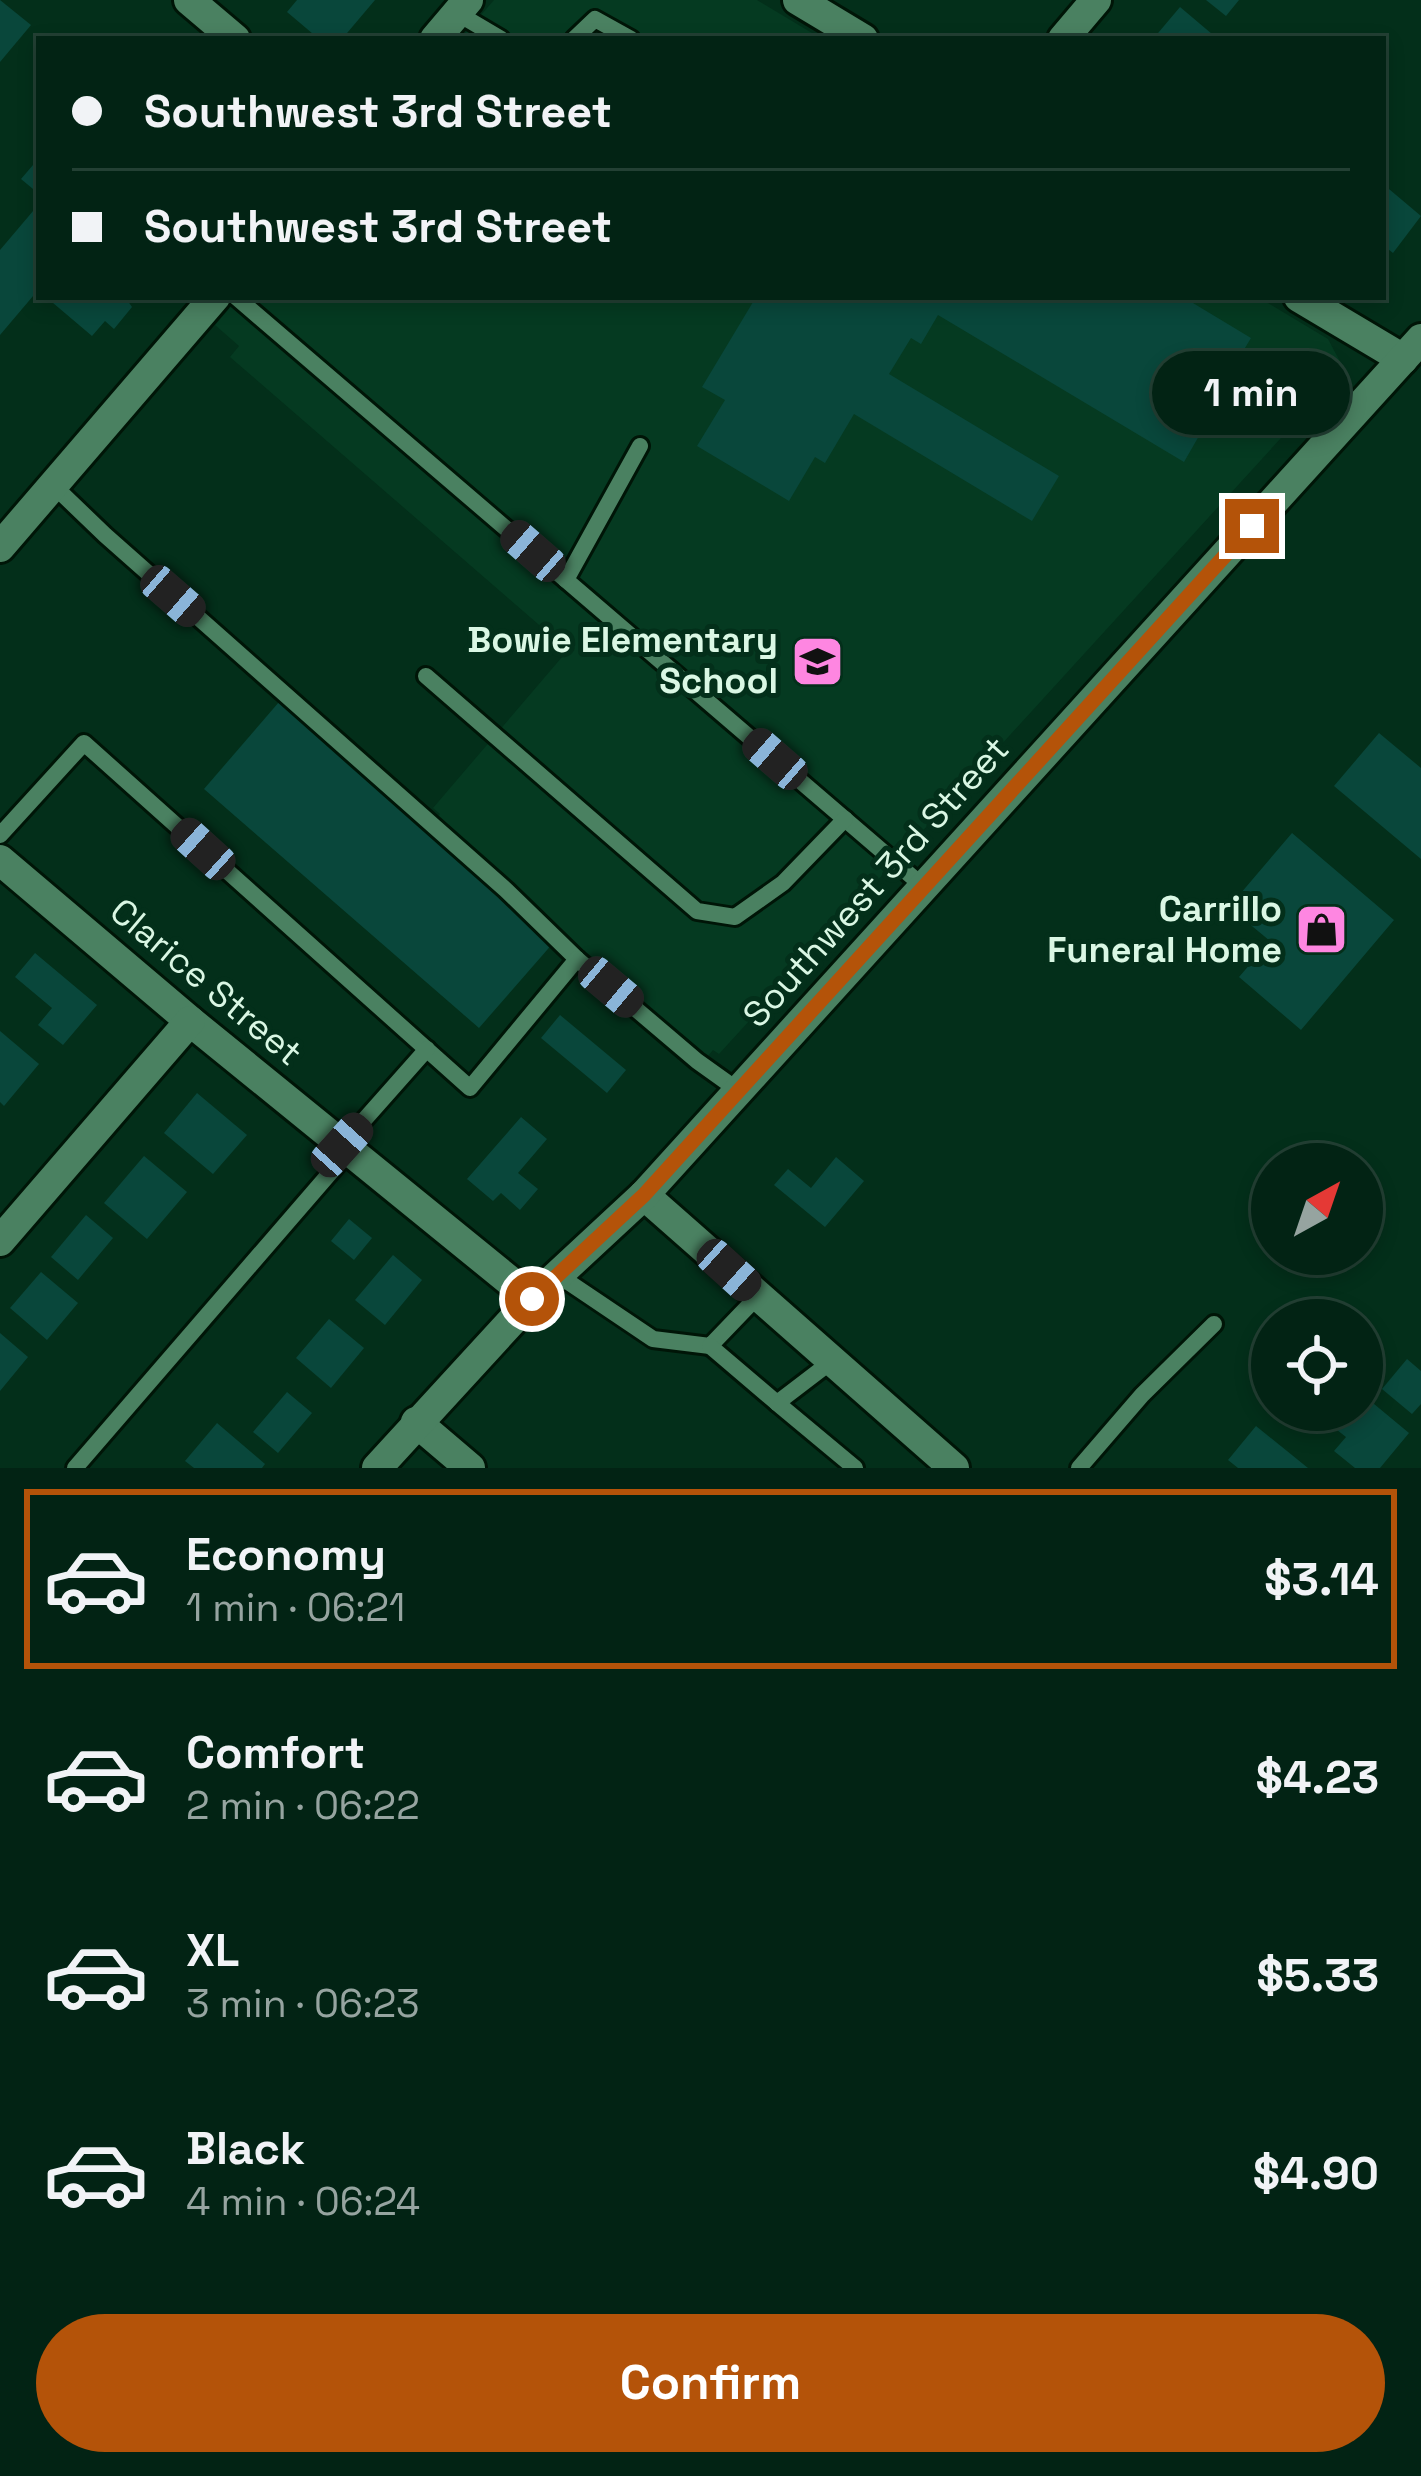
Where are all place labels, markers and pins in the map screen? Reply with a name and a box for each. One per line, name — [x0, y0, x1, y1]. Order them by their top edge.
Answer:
place label: Bowie Elementary School — [467, 617, 778, 704]
school or university icon: Bowie Elementary School — [789, 633, 845, 689]
place label: Carrillo Funeral Home — [1047, 886, 1282, 973]
shop icon: Carrillo Funeral Home — [1293, 902, 1349, 958]

